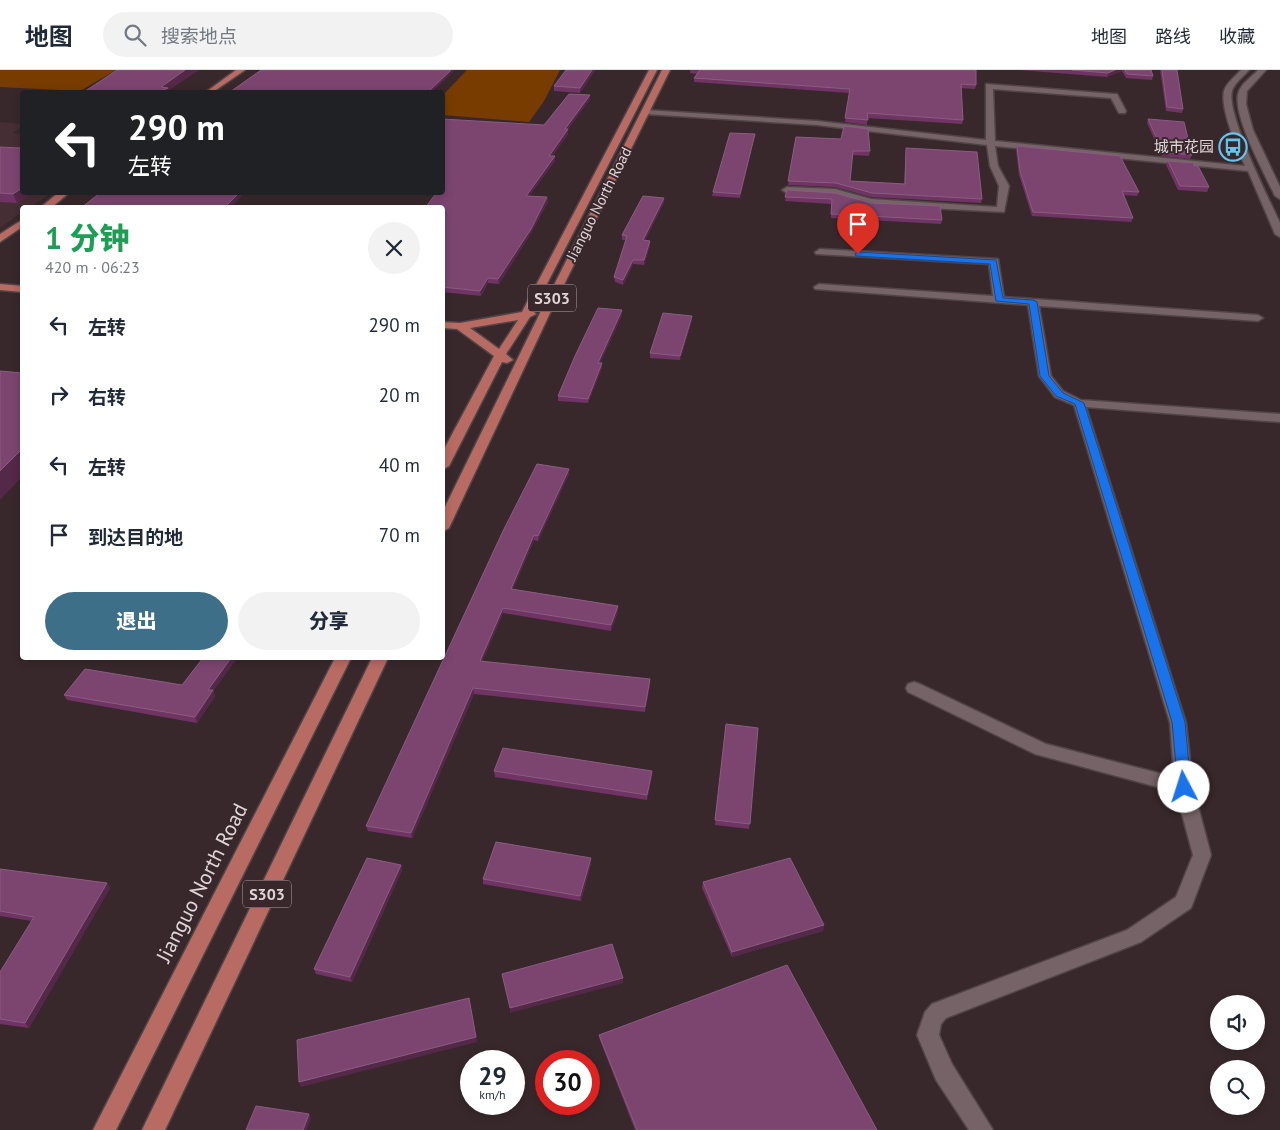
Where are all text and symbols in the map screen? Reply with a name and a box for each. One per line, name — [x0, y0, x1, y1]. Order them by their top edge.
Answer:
search box — [103, 12, 453, 57]
text: 地图 — [25, 21, 73, 52]
icon: search — [121, 21, 149, 49]
text: 搜索地点 — [161, 24, 237, 48]
text: 地图 — [1091, 25, 1127, 48]
text: 路线 — [1155, 25, 1191, 48]
text: 收藏 — [1219, 25, 1255, 48]
text: 290 m — [128, 104, 225, 150]
icon: left — [45, 110, 110, 175]
bus stop icon: 城市花园 — [1218, 132, 1248, 162]
place label: 城市花园 — [1154, 137, 1214, 156]
street label: Jianguo North Road — [561, 144, 635, 265]
text: 左转 — [128, 152, 172, 180]
pin — [837, 203, 879, 254]
icon: arrive — [844, 210, 872, 238]
text: 1 分钟 — [45, 218, 130, 257]
button: close — [368, 222, 420, 274]
text: 420 m · 06:23 — [45, 257, 140, 277]
road number: S303 — [528, 284, 576, 312]
icon: left — [45, 311, 73, 339]
text: 290 m — [368, 313, 420, 337]
text: 左转 — [88, 315, 126, 339]
icon: right — [45, 381, 73, 409]
text: 20 m — [379, 383, 420, 407]
text: 右转 — [88, 385, 126, 409]
icon: left — [45, 451, 73, 479]
text: 40 m — [379, 453, 420, 477]
text: 左转 — [88, 455, 126, 479]
icon: arrive — [45, 521, 73, 549]
text: 70 m — [379, 523, 420, 547]
text: 到达目的地 — [88, 525, 183, 549]
button: 退出 — [45, 592, 228, 650]
button: 分享 — [238, 592, 420, 650]
position arrow — [1157, 760, 1209, 812]
street label: Jianguo North Road — [149, 799, 253, 968]
road number: S303 — [243, 881, 291, 908]
map controls — [1210, 995, 1265, 1115]
button: sound — [1210, 995, 1265, 1050]
speed limit sign: 30 — [535, 1050, 600, 1115]
text: 29 — [478, 1060, 507, 1092]
button: search — [1210, 1060, 1265, 1115]
text: km/h — [479, 1087, 506, 1102]

